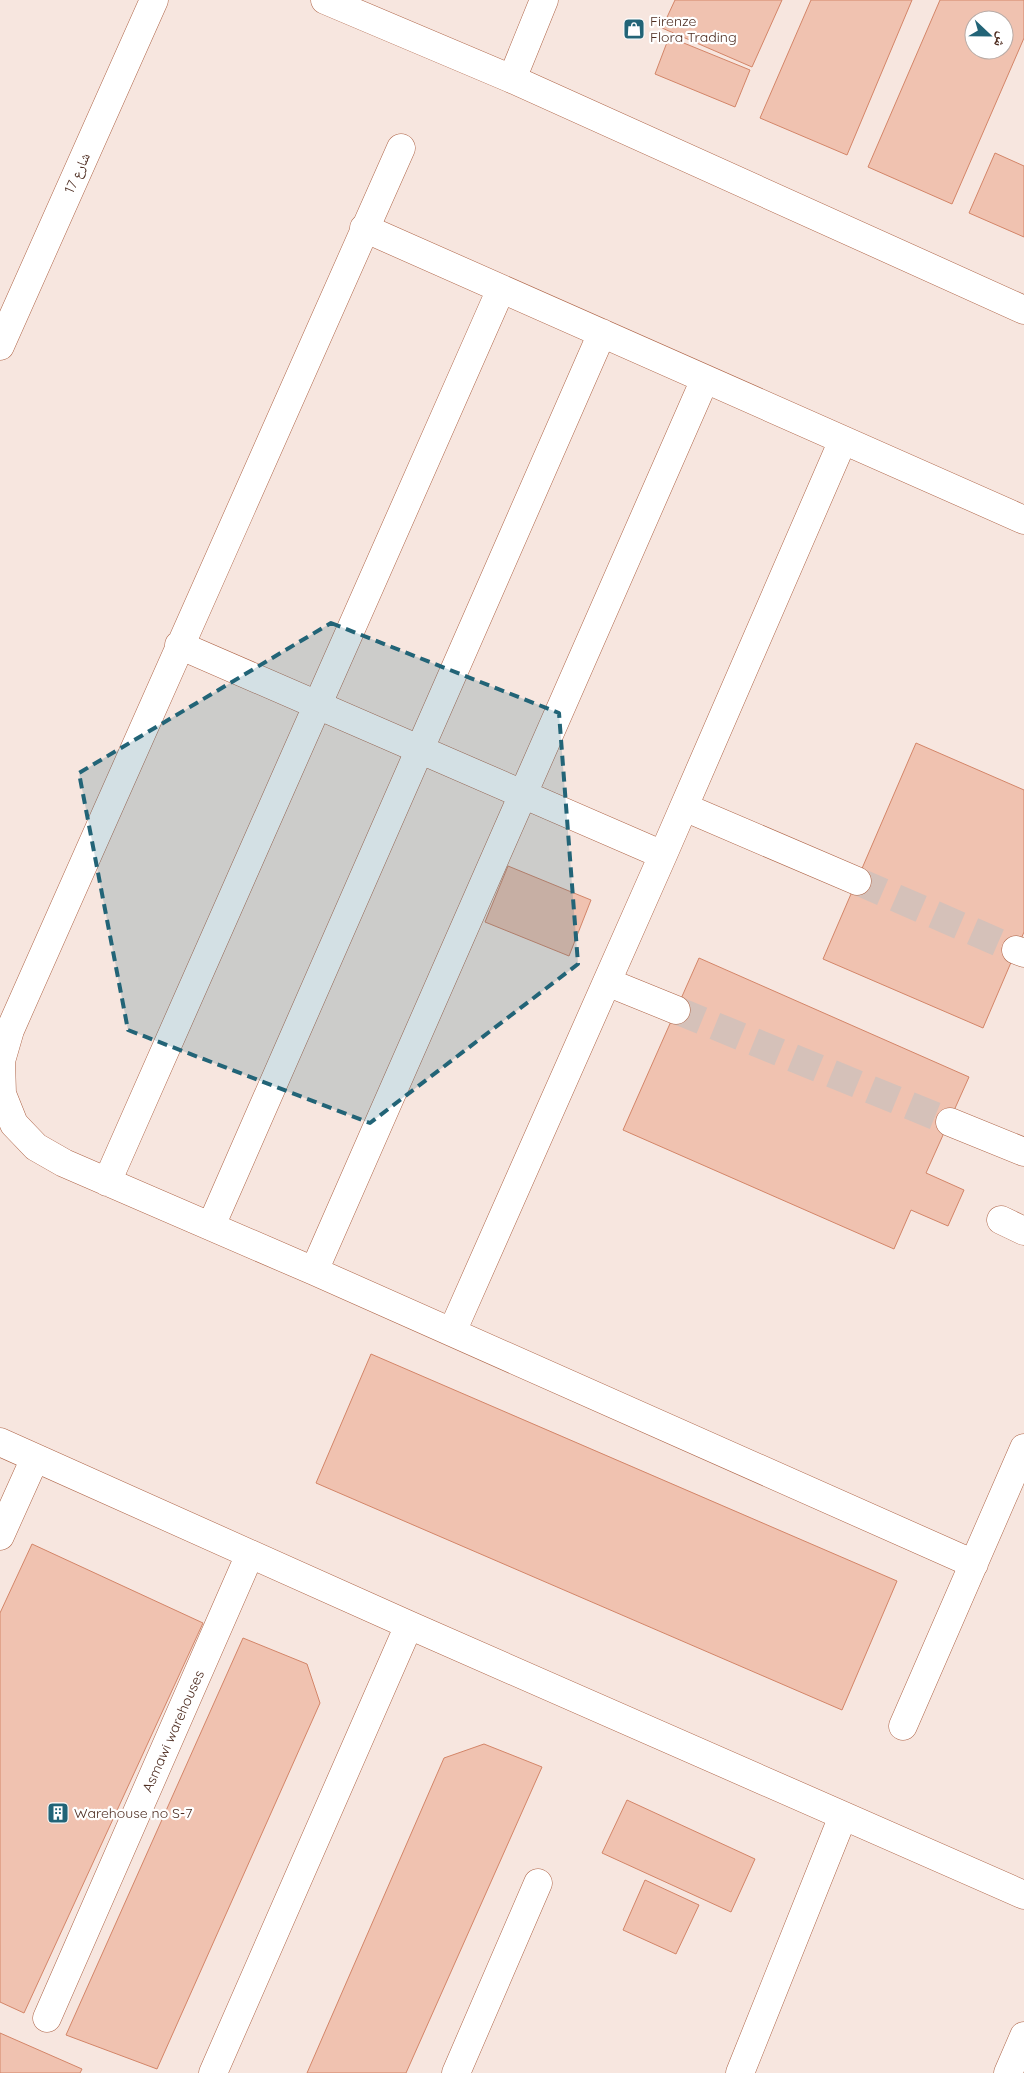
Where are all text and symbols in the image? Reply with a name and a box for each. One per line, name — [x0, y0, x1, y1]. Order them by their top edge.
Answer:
north arrow — [964, 10, 1014, 60]
place label: Firenze Flora Trading — [650, 12, 737, 46]
shop icon: Firenze Flora Trading — [622, 17, 646, 41]
text: ش — [990, 30, 1012, 50]
street label: شارع 17 — [60, 150, 95, 197]
street label: Asmawi warehouses — [138, 1667, 208, 1795]
building icon: Warehouse no S-7 — [46, 1801, 70, 1825]
place label: Warehouse no S-7 — [74, 1804, 192, 1822]

